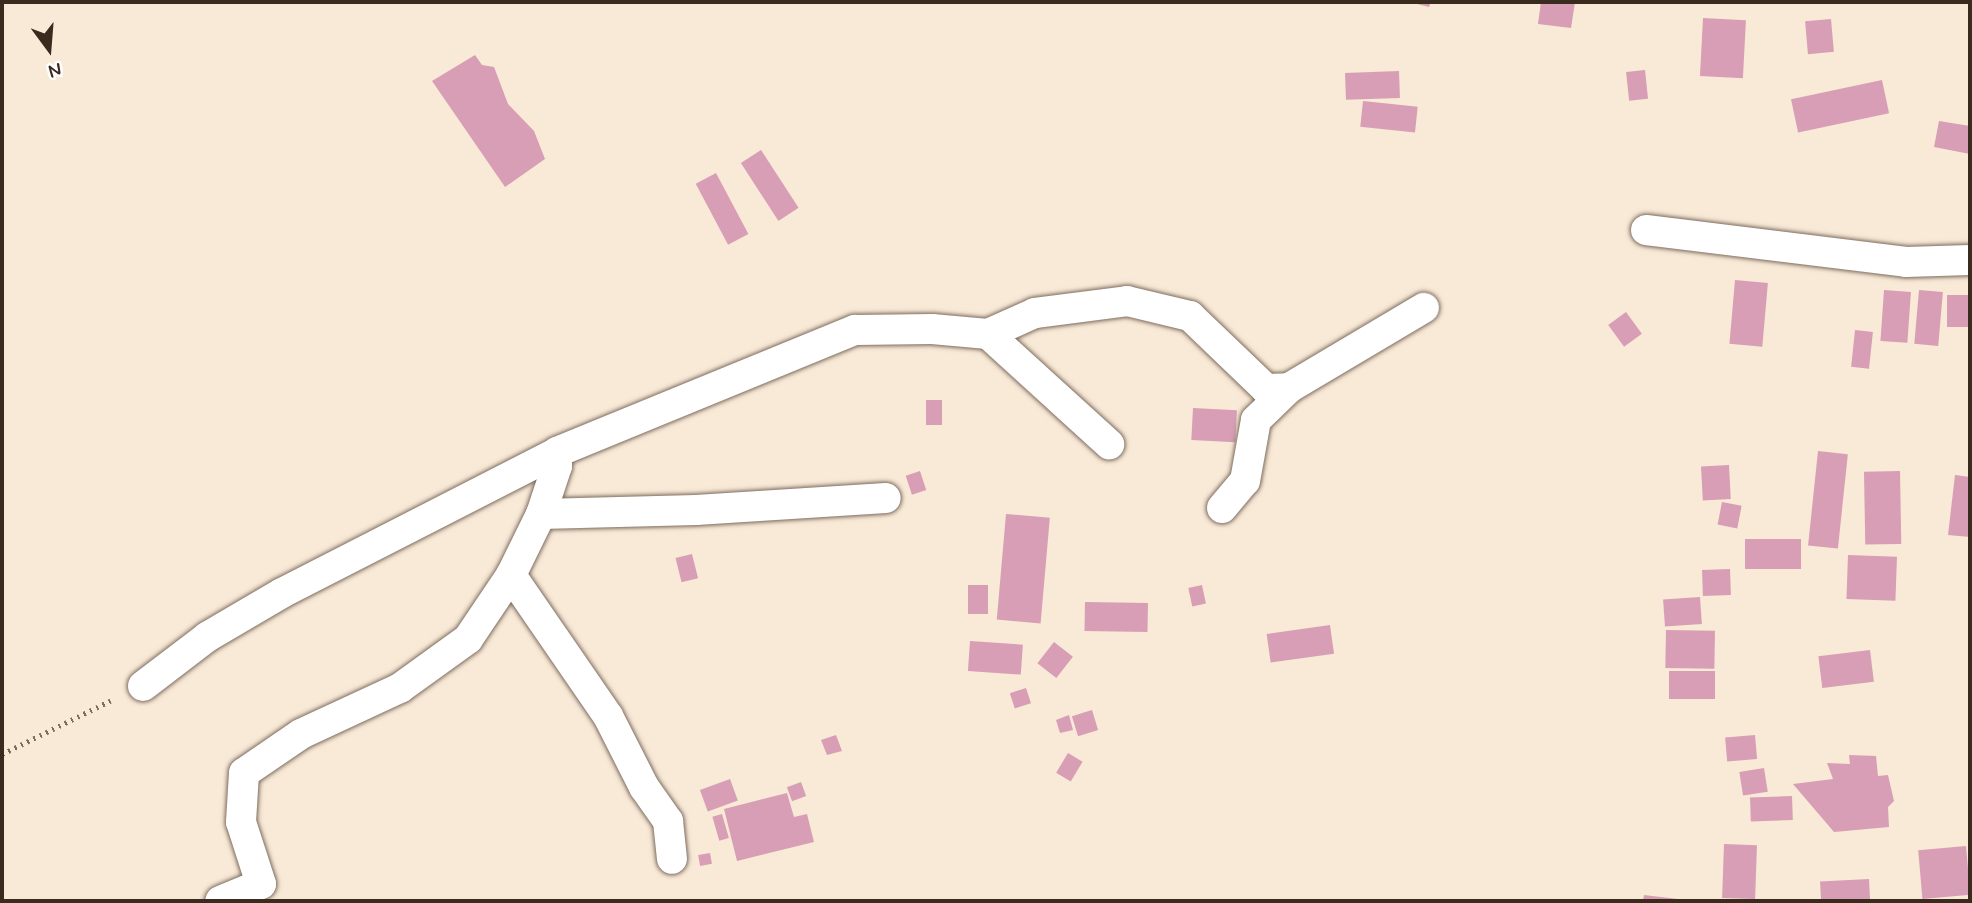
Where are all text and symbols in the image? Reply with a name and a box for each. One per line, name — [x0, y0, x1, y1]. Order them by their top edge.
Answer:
north arrow — [14, 14, 84, 84]
text: N — [45, 56, 64, 83]

